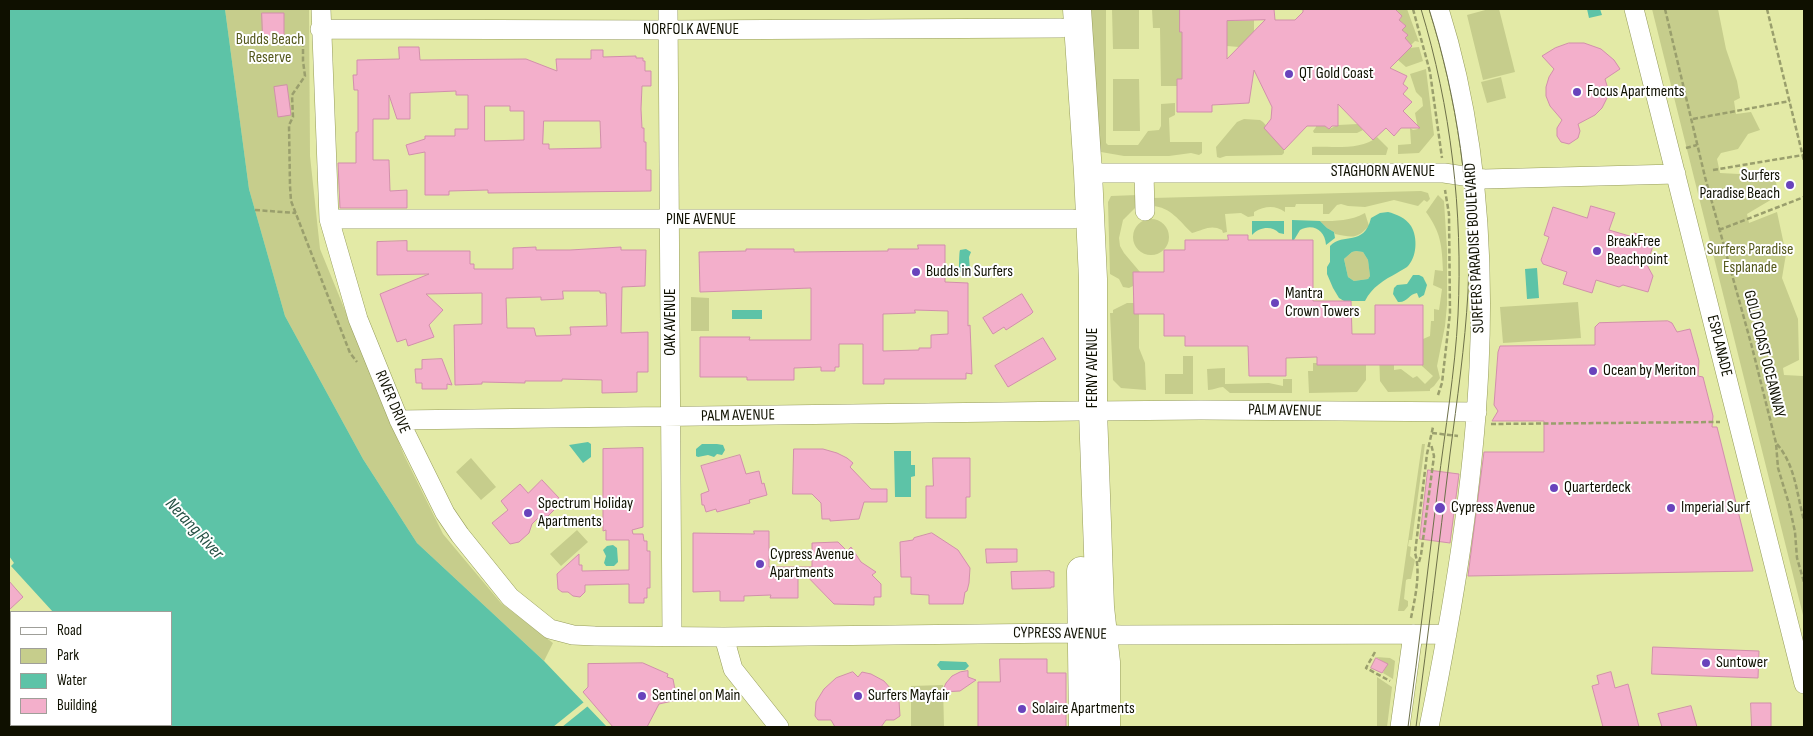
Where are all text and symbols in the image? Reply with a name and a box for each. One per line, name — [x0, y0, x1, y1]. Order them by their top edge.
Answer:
street label: NORFOLK AVENUE — [643, 20, 739, 40]
park label: Budds Beach Reserve — [236, 30, 304, 68]
place label: QT Gold Coast — [1299, 64, 1374, 84]
marker: QT Gold Coast — [1283, 68, 1295, 80]
place label: Focus Apartments — [1587, 82, 1685, 102]
marker: Focus Apartments — [1571, 86, 1583, 98]
street label: STAGHORN AVENUE — [1331, 162, 1435, 182]
street label: SURFERS PARADISE BOULEVARD — [1461, 162, 1489, 334]
place label: Surfers Paradise Beach — [1699, 166, 1780, 204]
marker: Surfers Paradise Beach — [1784, 179, 1796, 191]
street label: PINE AVENUE — [666, 210, 736, 230]
place label: BreakFree Beachpoint — [1607, 232, 1668, 270]
park label: Surfers Paradise Esplanade — [1707, 240, 1793, 278]
marker: BreakFree Beachpoint — [1591, 245, 1603, 257]
place label: Budds in Surfers — [926, 262, 1013, 282]
marker: Budds in Surfers — [910, 266, 922, 278]
place label: Mantra Crown Towers — [1285, 284, 1359, 322]
street label: OAK AVENUE — [661, 288, 681, 356]
street label: GOLD COAST OCEANWAY — [1739, 288, 1789, 420]
marker: Mantra Crown Towers — [1269, 297, 1281, 309]
street label: ESPLANADE — [1702, 313, 1736, 379]
street label: FERNY AVENUE — [1083, 328, 1103, 408]
place label: Ocean by Meriton — [1603, 361, 1696, 381]
marker: Ocean by Meriton — [1587, 365, 1599, 377]
street label: RIVER DRIVE — [370, 368, 414, 436]
street label: PALM AVENUE — [1248, 401, 1322, 421]
street label: PALM AVENUE — [701, 406, 775, 426]
place label: Quarterdeck — [1564, 478, 1631, 498]
marker: Quarterdeck — [1548, 482, 1560, 494]
water label: Nerang River — [160, 494, 228, 564]
place label: Spectrum Holiday Apartments — [538, 494, 633, 532]
place label: Cypress Avenue — [1451, 498, 1535, 518]
place label: Imperial Surf — [1681, 498, 1750, 518]
marker: Cypress Avenue — [1433, 501, 1447, 515]
marker: Imperial Surf — [1665, 502, 1677, 514]
marker: Spectrum Holiday Apartments — [522, 507, 534, 519]
place label: Cypress Avenue Apartments — [770, 545, 854, 583]
marker: Cypress Avenue Apartments — [754, 558, 766, 570]
legend — [10, 611, 172, 726]
text: Road — [57, 621, 82, 640]
street label: CYPRESS AVENUE — [1013, 624, 1107, 644]
text: Park — [57, 646, 79, 665]
place label: Suntower — [1716, 653, 1768, 673]
marker: Suntower — [1700, 657, 1712, 669]
text: Water — [57, 671, 87, 690]
place label: Sentinel on Main — [652, 686, 740, 706]
place label: Surfers Mayfair — [868, 686, 950, 706]
marker: Sentinel on Main — [636, 690, 648, 702]
marker: Surfers Mayfair — [852, 690, 864, 702]
text: Building — [57, 696, 97, 715]
place label: Solaire Apartments — [1032, 699, 1135, 719]
marker: Solaire Apartments — [1016, 703, 1028, 715]

